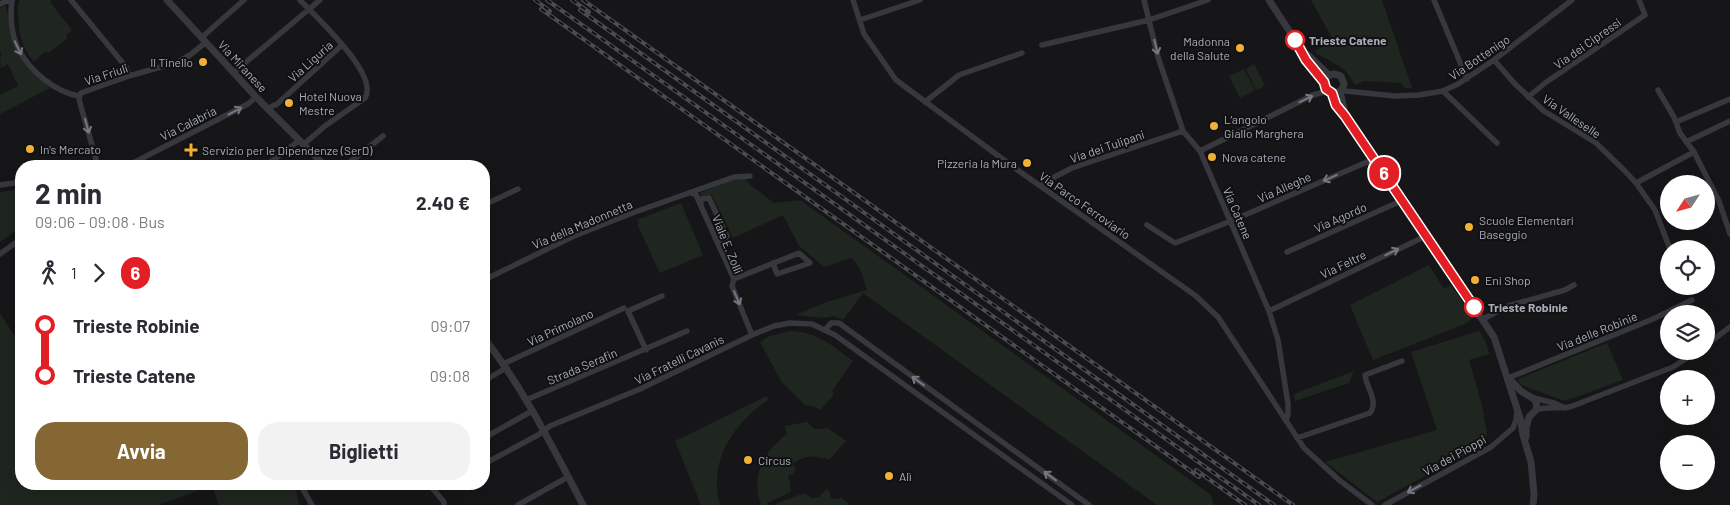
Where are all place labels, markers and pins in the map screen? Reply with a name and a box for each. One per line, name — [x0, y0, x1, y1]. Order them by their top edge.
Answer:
marker: Trieste Catene — [1285, 30, 1305, 50]
place label: Trieste Catene — [1309, 33, 1387, 47]
place label: Madonna della Salute — [1170, 34, 1230, 62]
marker: Madonna della Salute — [1234, 42, 1246, 54]
place label: Il Tinello — [150, 55, 193, 69]
marker: Il Tinello — [197, 56, 209, 68]
place label: Hotel Nuova Mestre — [299, 89, 362, 117]
marker: Hotel Nuova Mestre — [283, 97, 295, 109]
place label: L’angolo Giallo Marghera — [1224, 112, 1304, 140]
marker: L’angolo Giallo Marghera — [1208, 120, 1220, 132]
place label: In's Mercato — [40, 142, 101, 156]
marker: In's Mercato — [24, 143, 36, 155]
marker: Servizio per le Dipendenze (SerD) — [184, 143, 198, 157]
place label: Servizio per le Dipendenze (SerD) — [202, 143, 373, 157]
place label: Nova catene — [1222, 150, 1286, 164]
marker: Nova catene — [1206, 151, 1218, 163]
place label: Pizzeria la Mura — [937, 156, 1017, 170]
marker: Pizzeria la Mura — [1021, 157, 1033, 169]
place label: Scuole Elementari Baseggio — [1479, 213, 1574, 241]
marker: Scuole Elementari Baseggio — [1463, 221, 1475, 233]
place label: Eni Shop — [1485, 273, 1531, 287]
marker: Eni Shop — [1469, 274, 1481, 286]
marker: Trieste Robinie — [1464, 297, 1484, 317]
place label: Trieste Robinie — [1488, 300, 1568, 314]
place label: Circus — [758, 453, 791, 467]
marker: Circus — [742, 454, 754, 466]
place label: Alì — [899, 469, 912, 483]
marker: Alì — [883, 470, 895, 482]

